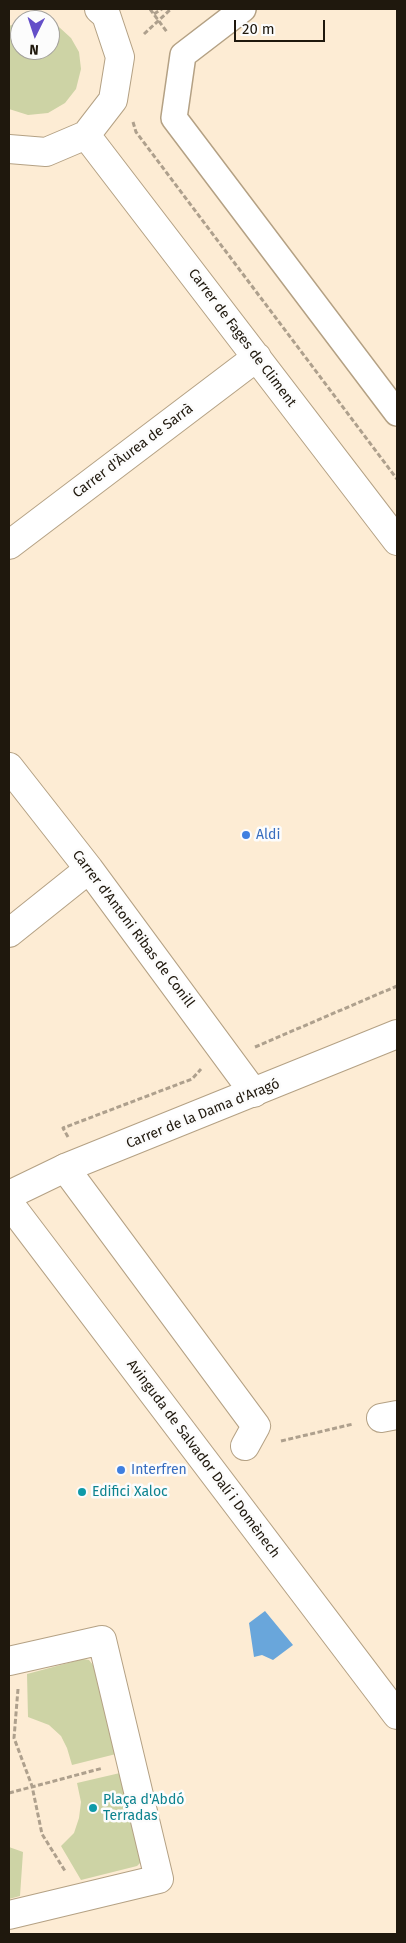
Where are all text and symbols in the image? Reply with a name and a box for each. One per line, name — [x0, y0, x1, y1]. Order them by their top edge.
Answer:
north arrow — [10, 10, 60, 60]
scale bar — [236, 10, 327, 42]
text: 20 m — [242, 20, 275, 38]
text: N — [29, 41, 39, 58]
street label: Carrer de Fages de Climent — [184, 265, 300, 411]
street label: Carrer d'Àurea de Sarrà — [70, 400, 196, 502]
place label: Aldi — [256, 827, 280, 843]
marker: Aldi — [240, 829, 252, 841]
street label: Carrer d'Antoni Ribas de Conill — [68, 847, 198, 1011]
street label: Carrer de la Dama d'Aragó — [124, 1075, 282, 1153]
street label: Avinguda de Salvador Dalí i Domènech — [123, 1356, 283, 1562]
place label: Interfren — [131, 1462, 187, 1478]
marker: Interfren — [115, 1464, 127, 1476]
place label: Edifici Xaloc — [92, 1484, 168, 1500]
marker: Edifici Xaloc — [76, 1486, 88, 1498]
place label: Plaça d'Abdó Terradas — [103, 1792, 184, 1824]
marker: Plaça d'Abdó Terradas — [87, 1802, 99, 1814]

